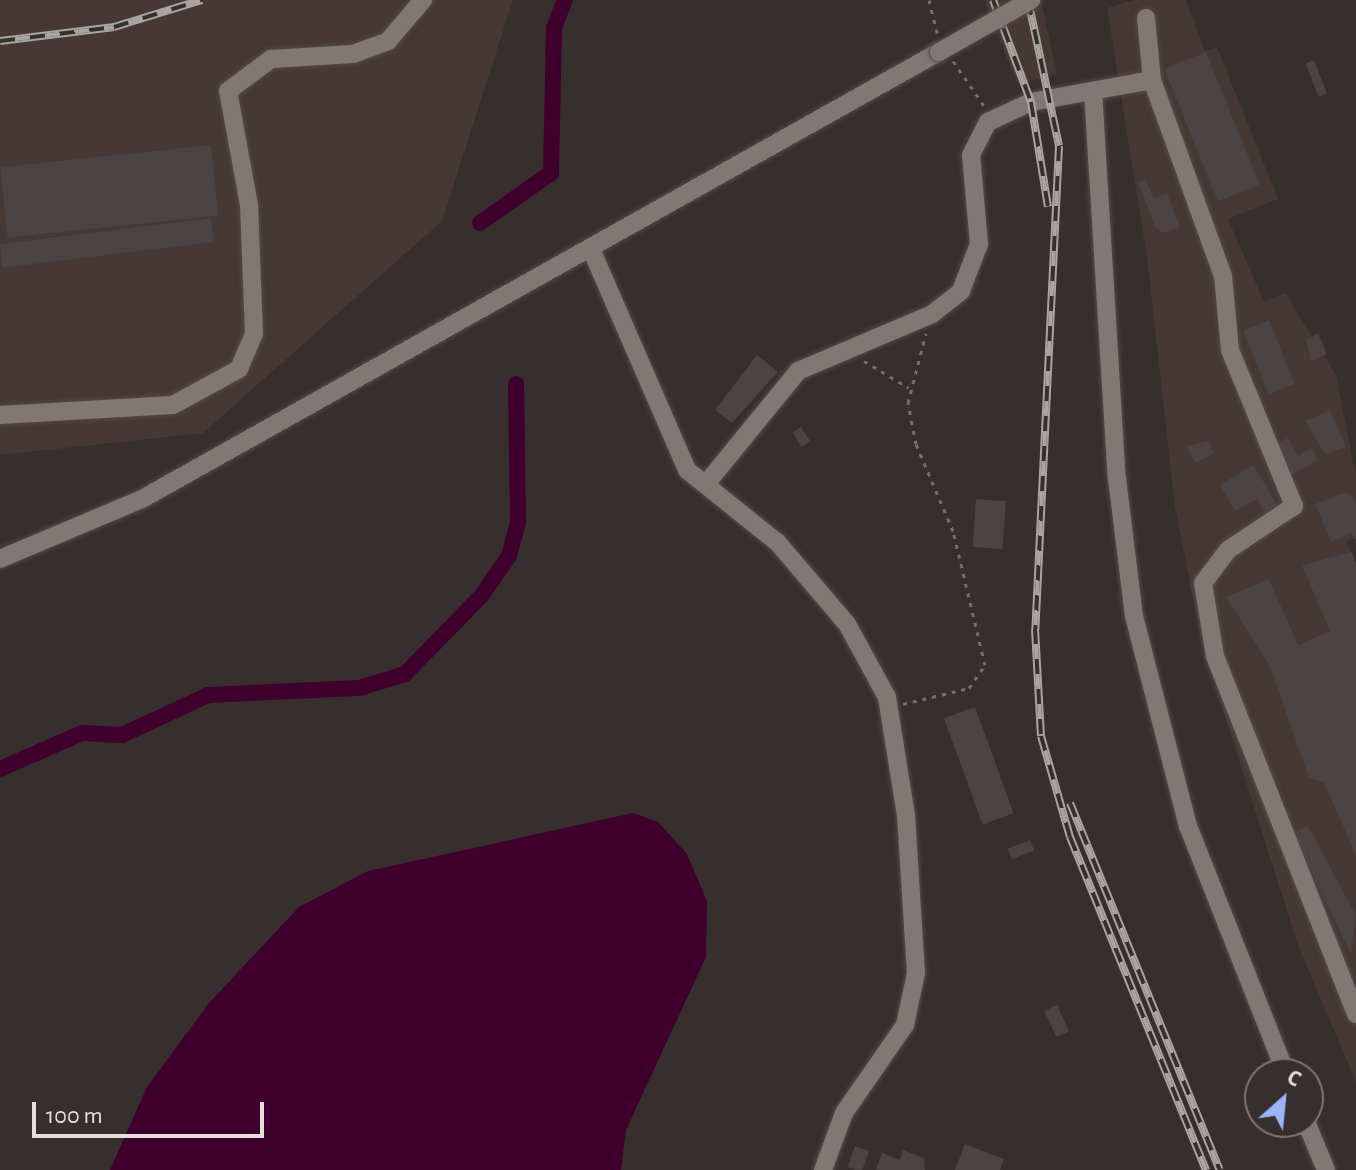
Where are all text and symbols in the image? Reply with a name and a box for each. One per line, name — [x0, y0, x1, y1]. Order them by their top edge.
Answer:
north arrow — [1244, 1058, 1324, 1138]
text: С — [1284, 1066, 1304, 1091]
scale bar — [36, 1086, 268, 1136]
text: 100 m — [46, 1104, 103, 1128]

